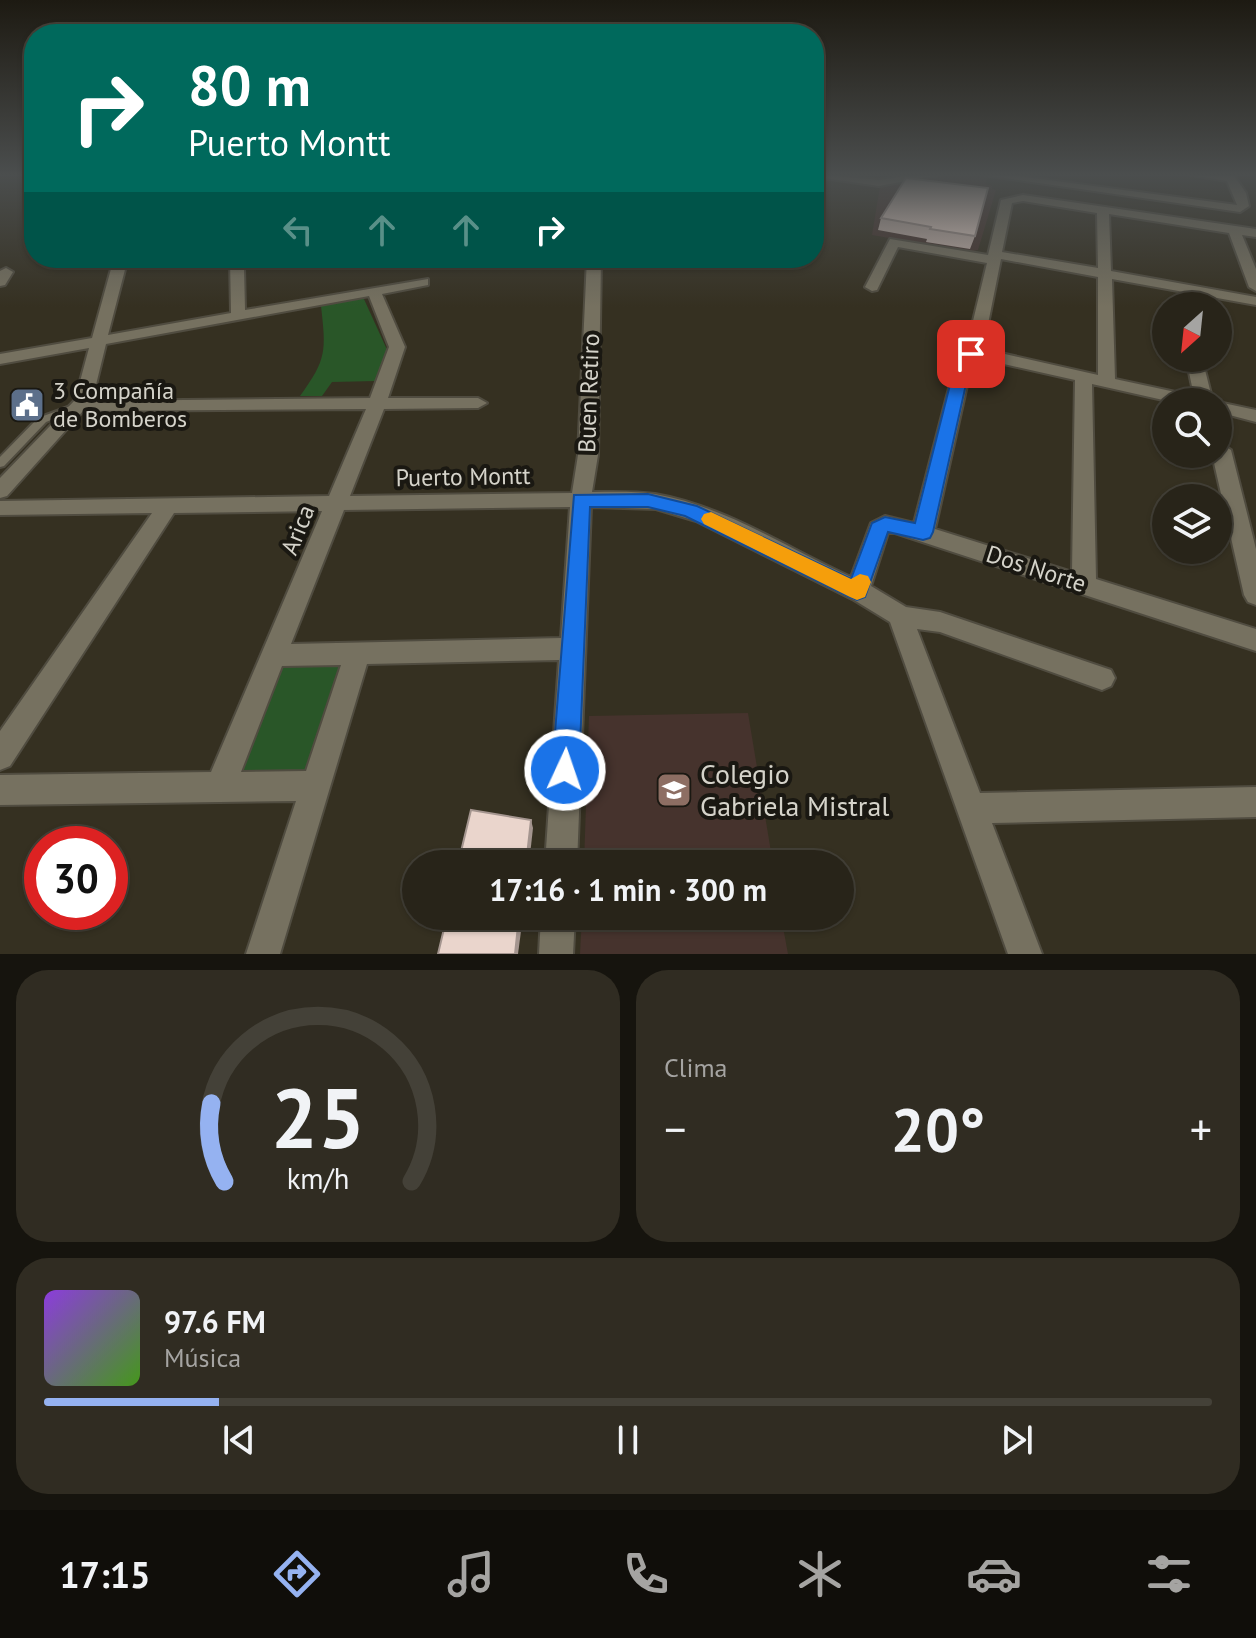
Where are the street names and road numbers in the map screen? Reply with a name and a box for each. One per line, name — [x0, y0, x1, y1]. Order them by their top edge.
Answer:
street label: Buen Retiro — [571, 333, 606, 453]
street label: Puerto Montt — [395, 460, 531, 493]
street label: Arica — [274, 500, 322, 559]
street label: Dos Norte — [982, 538, 1090, 599]

